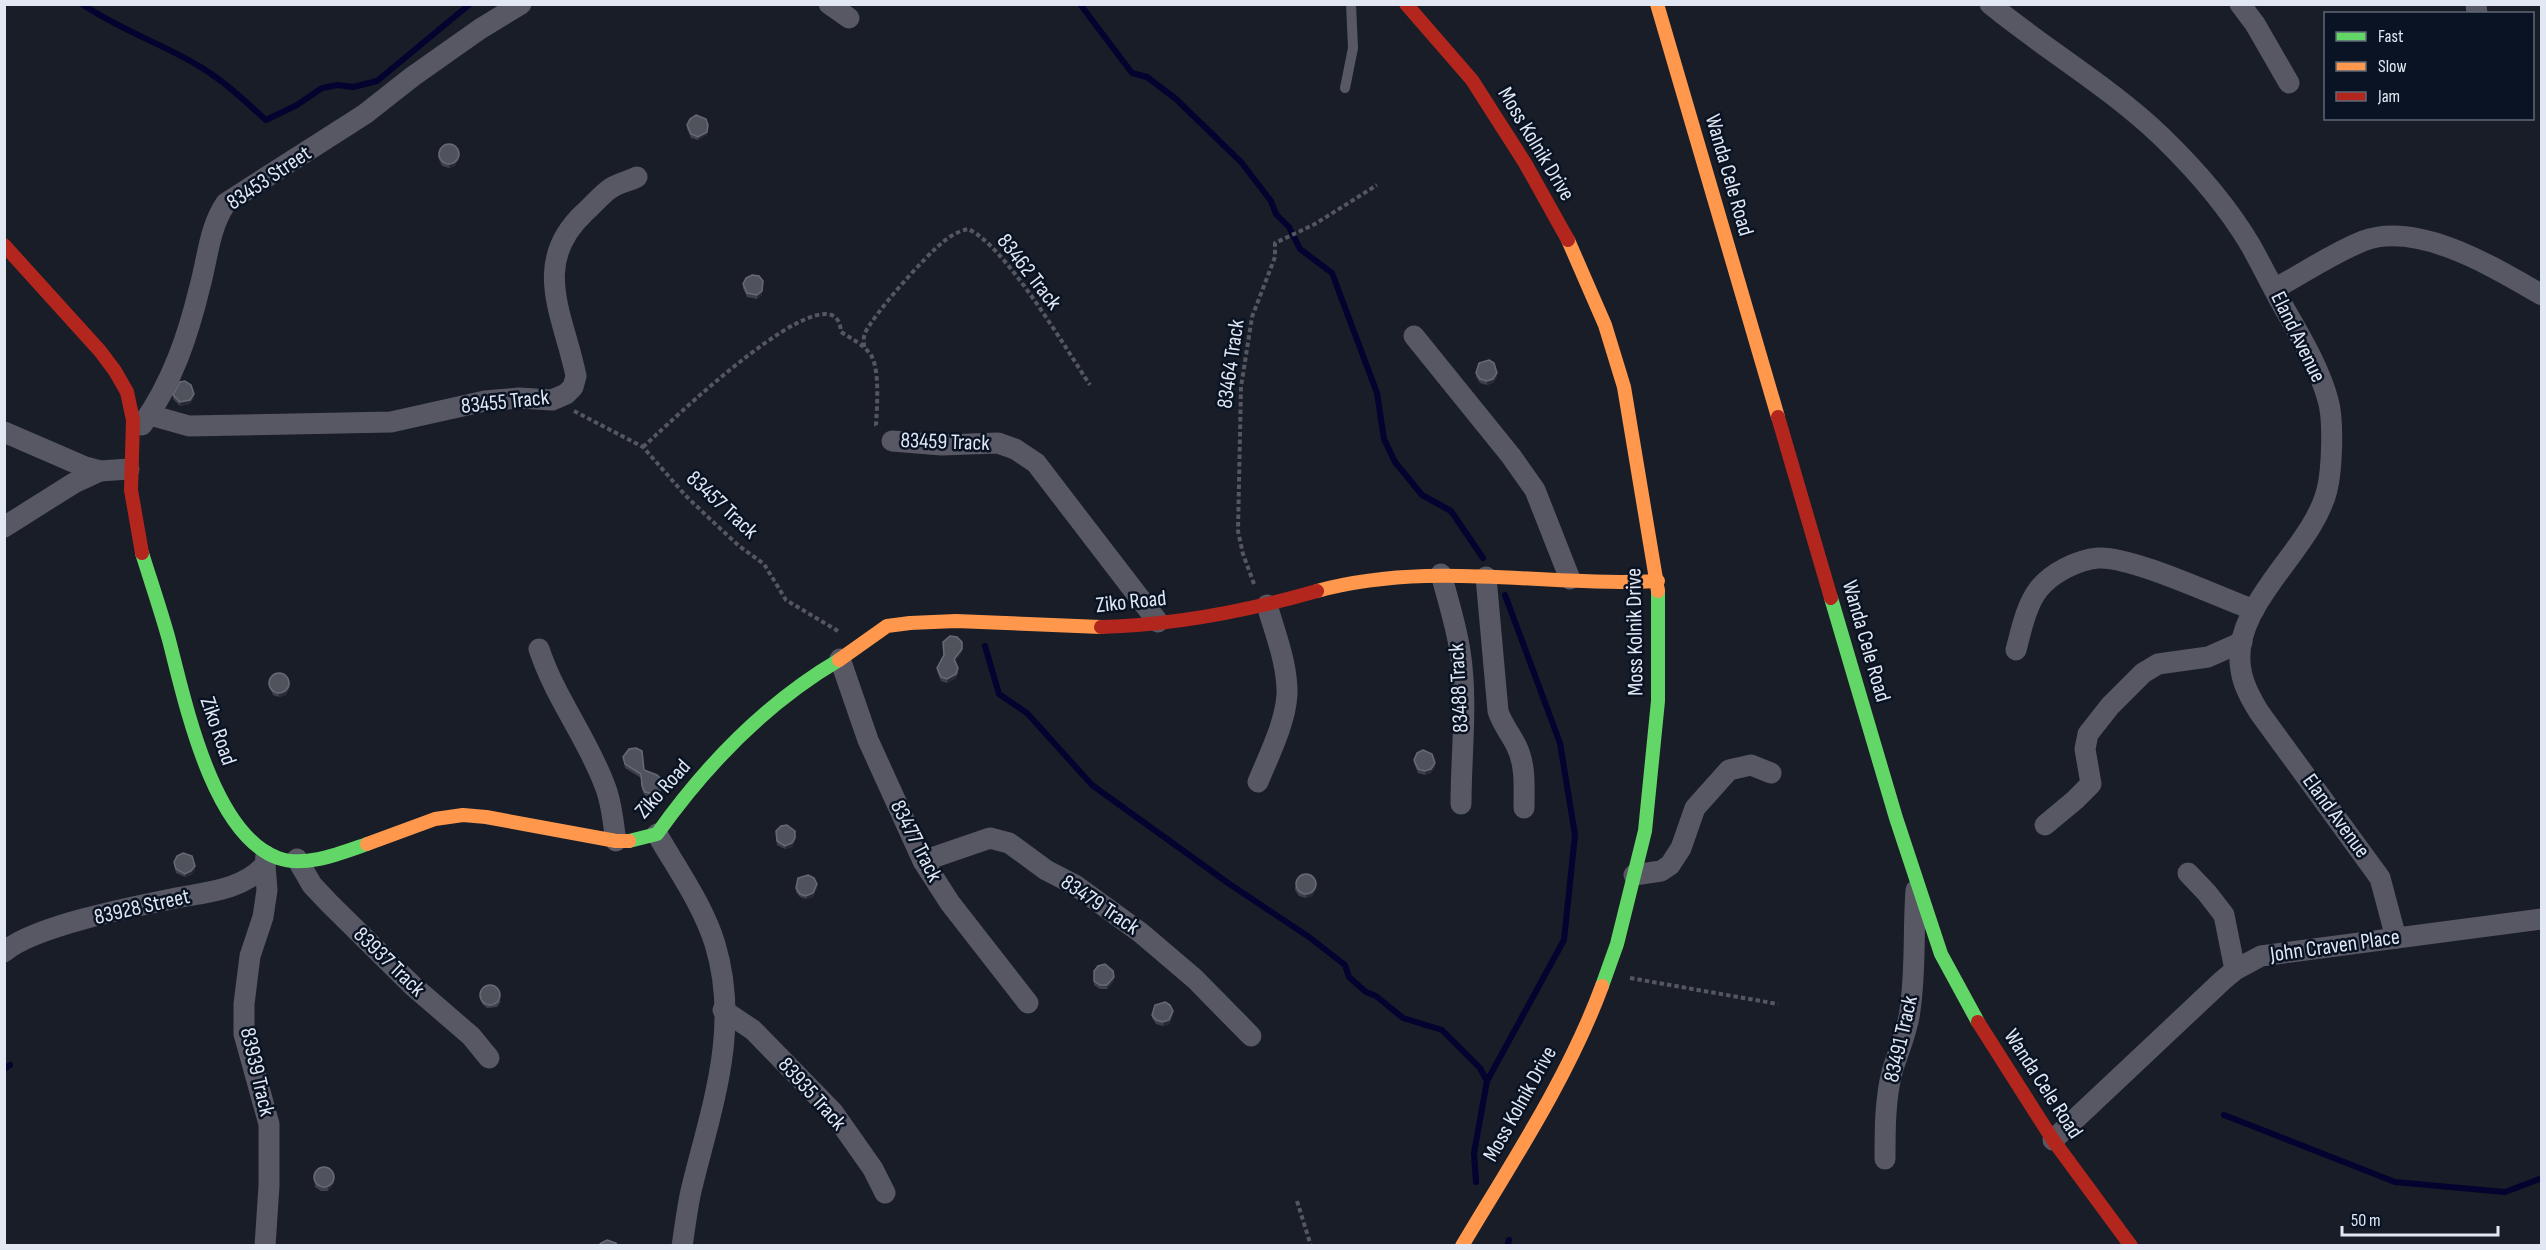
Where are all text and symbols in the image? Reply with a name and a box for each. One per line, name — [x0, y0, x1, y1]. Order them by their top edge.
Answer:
legend — [2324, 12, 2534, 120]
text: Fast — [2378, 26, 2404, 47]
text: Slow — [2378, 56, 2407, 77]
street label: Moss Kolnik Drive — [1491, 82, 1581, 206]
text: Jam — [2377, 86, 2400, 107]
street label: Wanda Cele Road — [1699, 111, 1759, 239]
street label: 83453 Street — [222, 140, 317, 216]
street label: 83462 Track — [991, 228, 1068, 316]
street label: Eland Avenue — [2264, 287, 2332, 387]
street label: 83464 Track — [1211, 317, 1251, 410]
street label: 83455 Track — [460, 384, 551, 420]
street label: 83459 Track — [900, 427, 991, 457]
street label: 83457 Track — [681, 465, 764, 545]
street label: Moss Kolnik Drive — [1620, 568, 1650, 696]
street label: Wanda Cele Road — [1836, 577, 1896, 705]
street label: Ziko Road — [1095, 585, 1167, 619]
street label: 83488 Track — [1443, 642, 1475, 734]
street label: Ziko Road — [194, 693, 242, 769]
street label: Ziko Road — [629, 754, 697, 824]
street label: Eland Avenue — [2296, 769, 2376, 863]
street label: 83477 Track — [884, 796, 948, 887]
street label: 83479 Track — [1056, 869, 1145, 941]
street label: 83928 Street — [92, 883, 193, 931]
street label: 83937 Track — [348, 921, 431, 1003]
street label: John Craven Place — [2268, 924, 2401, 969]
street label: 83491 Track — [1878, 993, 1924, 1085]
street label: Wanda Cele Road — [1998, 1024, 2088, 1144]
street label: 83939 Track — [234, 1025, 280, 1119]
street label: Moss Kolnik Drive — [1477, 1042, 1563, 1166]
street label: 83935 Track — [772, 1052, 852, 1137]
scale bar — [2342, 1199, 2498, 1237]
text: 50 m — [2351, 1210, 2381, 1231]

